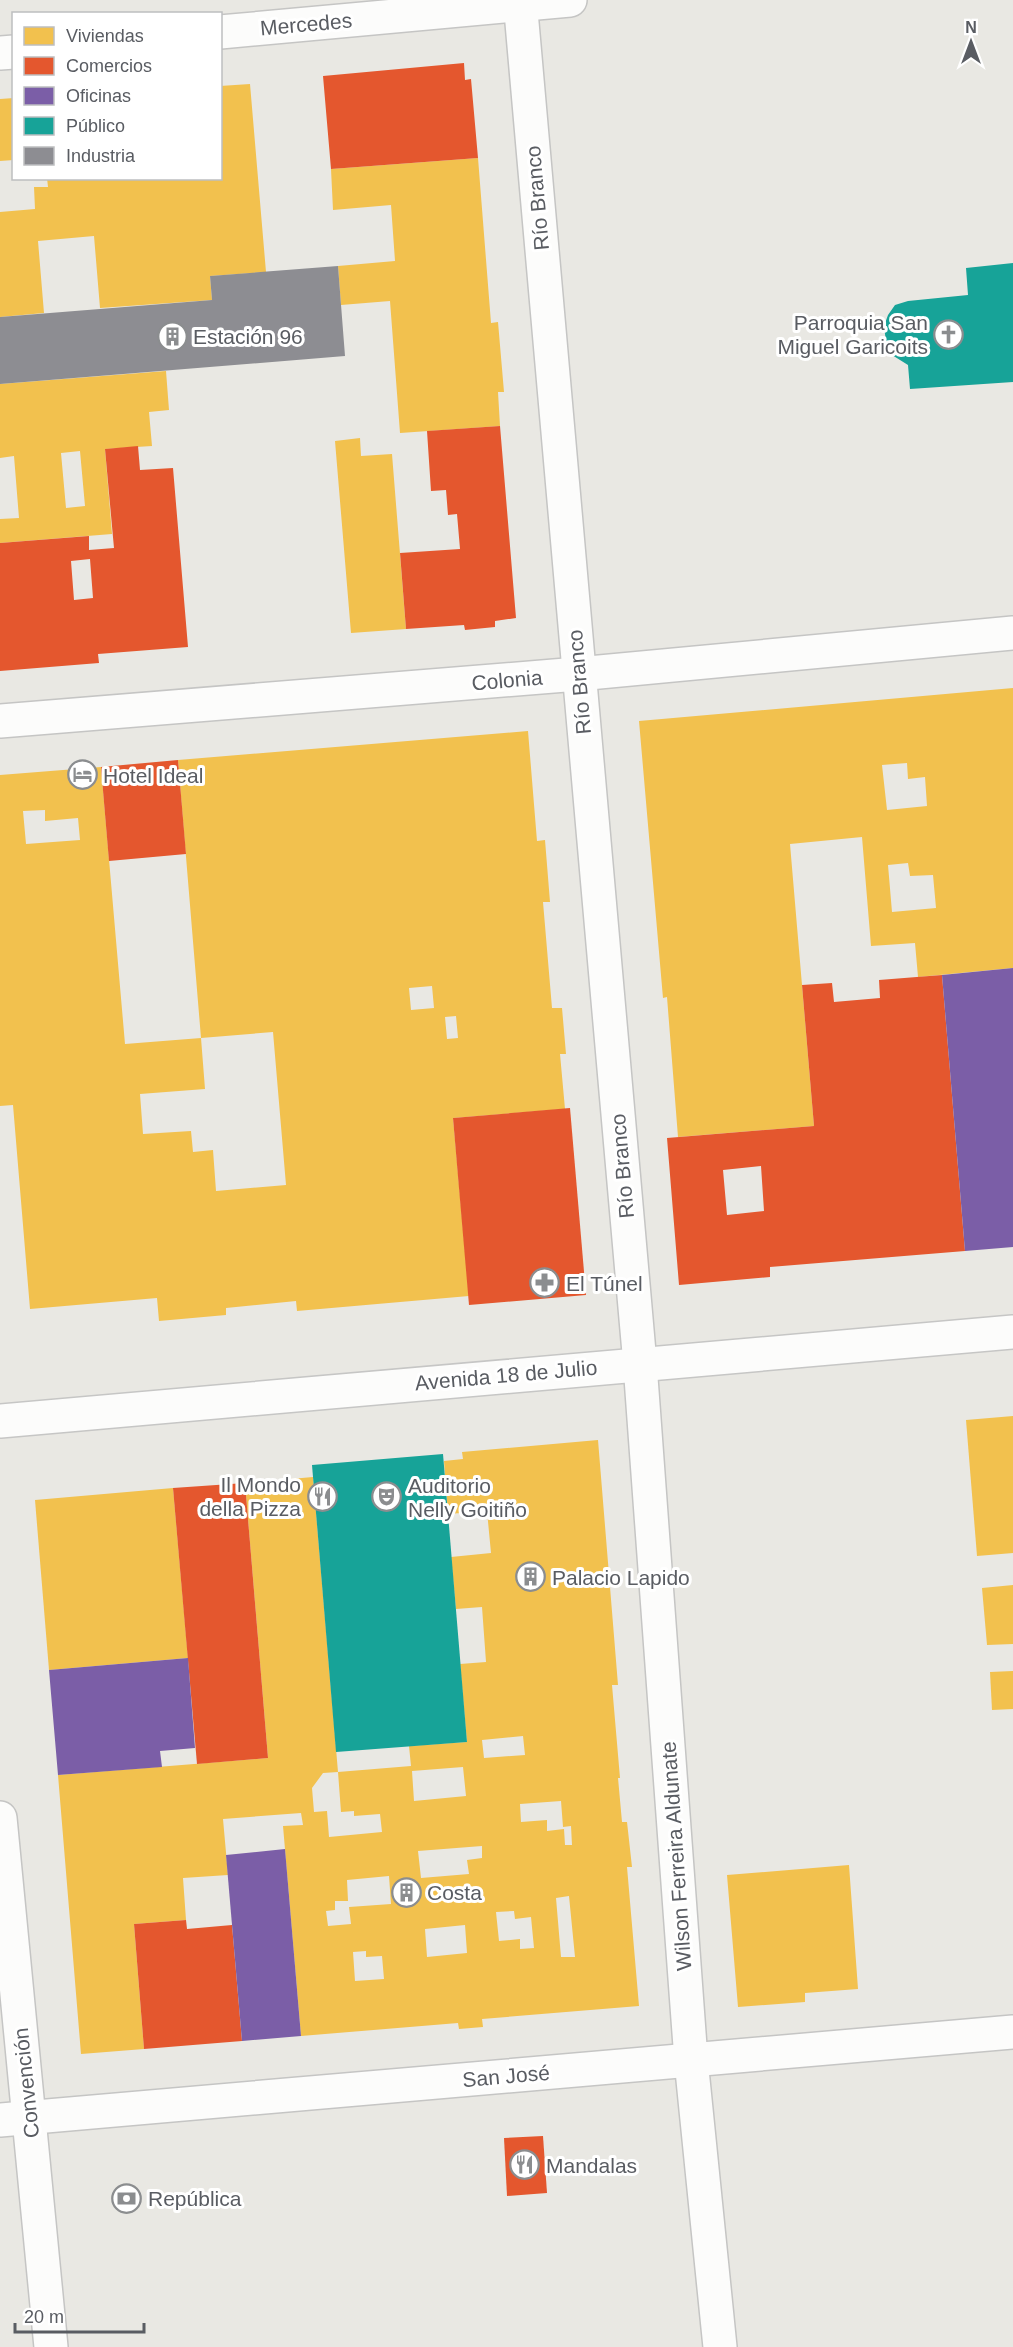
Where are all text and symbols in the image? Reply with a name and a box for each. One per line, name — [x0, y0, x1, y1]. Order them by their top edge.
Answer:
street label: Mercedes — [259, 9, 353, 39]
legend — [12, 12, 222, 180]
north arrow — [941, 12, 1001, 72]
text: N — [965, 19, 977, 36]
text: Viviendas — [66, 26, 144, 46]
text: Comercios — [66, 56, 152, 76]
text: Oficinas — [66, 86, 131, 106]
text: Público — [66, 116, 125, 136]
street label: Río Branco — [521, 145, 553, 251]
text: Industria — [66, 146, 136, 166]
place label: Parroquia San Miguel Garicoits — [777, 311, 928, 358]
church icon: Parroquia San Miguel Garicoits — [933, 318, 965, 350]
building icon: Estación 96 — [156, 320, 188, 352]
place label: Estación 96 — [193, 325, 303, 348]
street label: Río Branco — [563, 629, 595, 735]
street label: Colonia — [471, 665, 544, 695]
hotel icon: Hotel Ideal — [66, 759, 98, 791]
place label: Hotel Ideal — [103, 764, 203, 787]
street label: Río Branco — [606, 1113, 638, 1219]
pharmacy icon: El Túnel — [529, 1267, 561, 1299]
place label: El Túnel — [566, 1272, 643, 1295]
street label: Avenida 18 de Julio — [414, 1356, 598, 1394]
place label: Il Mondo della Pizza — [199, 1473, 301, 1520]
place label: Auditorio Nelly Goitiño — [408, 1474, 527, 1521]
restaurant icon: Il Mondo della Pizza — [306, 1480, 338, 1512]
theatre icon: Auditorio Nelly Goitiño — [371, 1481, 403, 1513]
building icon: Palacio Lapido — [515, 1561, 547, 1593]
place label: Palacio Lapido — [552, 1566, 690, 1589]
street label: Wilson Ferreira Aldunate — [657, 1741, 695, 1971]
building icon: Costa — [390, 1876, 422, 1908]
place label: Costa — [427, 1881, 482, 1904]
street label: Convención — [9, 2027, 43, 2139]
street label: San José — [461, 2061, 551, 2091]
restaurant icon: Mandalas — [509, 2149, 541, 2181]
place label: Mandalas — [546, 2154, 637, 2177]
bank icon: República — [111, 2182, 143, 2214]
place label: República — [148, 2187, 242, 2210]
scale bar — [15, 2296, 144, 2334]
text: 20 m — [24, 2307, 64, 2327]

